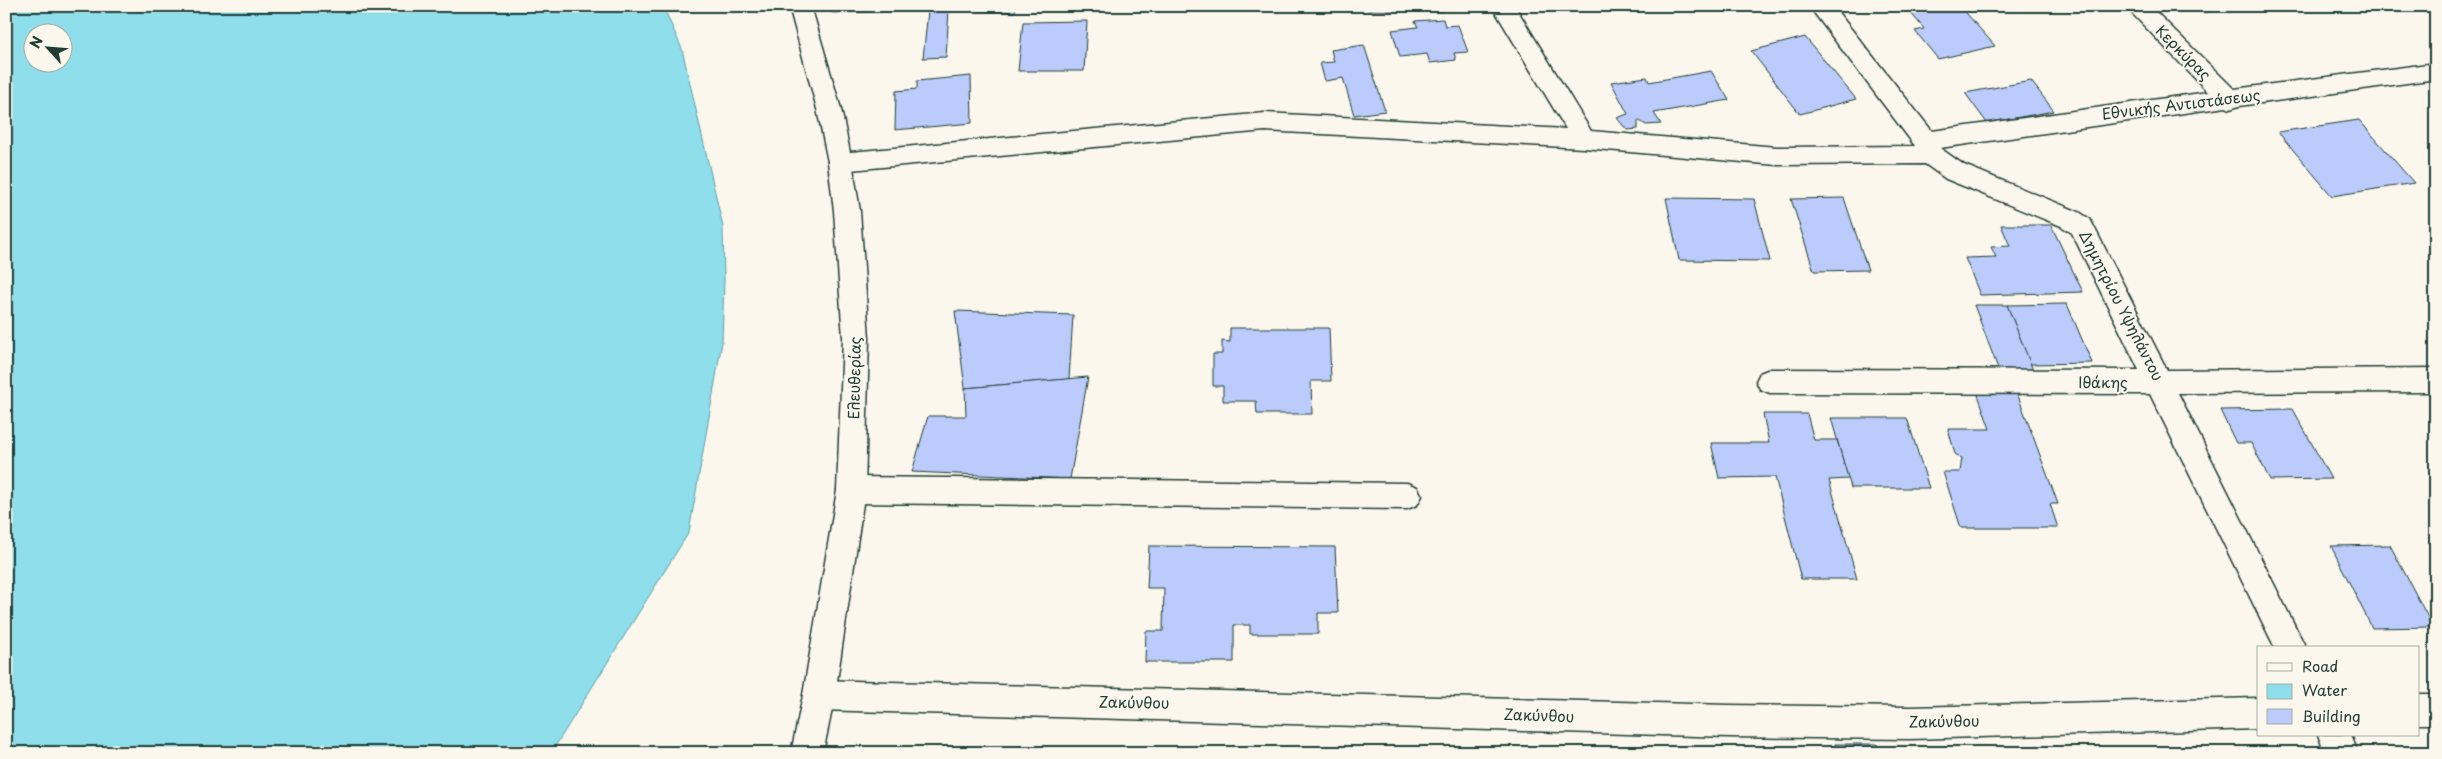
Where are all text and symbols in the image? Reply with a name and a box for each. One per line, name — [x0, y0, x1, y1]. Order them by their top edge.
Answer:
street label: Κερκύρας — [2151, 19, 2217, 85]
north arrow — [22, 22, 72, 72]
text: N — [24, 32, 48, 52]
street label: Εθνικής Αντιστάσεως — [2100, 82, 2262, 125]
street label: Δημητρίου Υψηλάντου — [2074, 226, 2170, 385]
street label: Ελευθερίας — [841, 336, 866, 420]
street label: Ιθάκης — [2078, 370, 2128, 393]
legend — [2257, 646, 2420, 736]
text: Road — [2302, 654, 2338, 677]
text: Water — [2302, 678, 2347, 701]
street label: Ζακύνθου — [1098, 689, 1170, 714]
street label: Ζακύνθου — [1503, 702, 1575, 727]
text: Building — [2302, 704, 2361, 727]
street label: Ζακύνθου — [1908, 708, 1980, 733]

